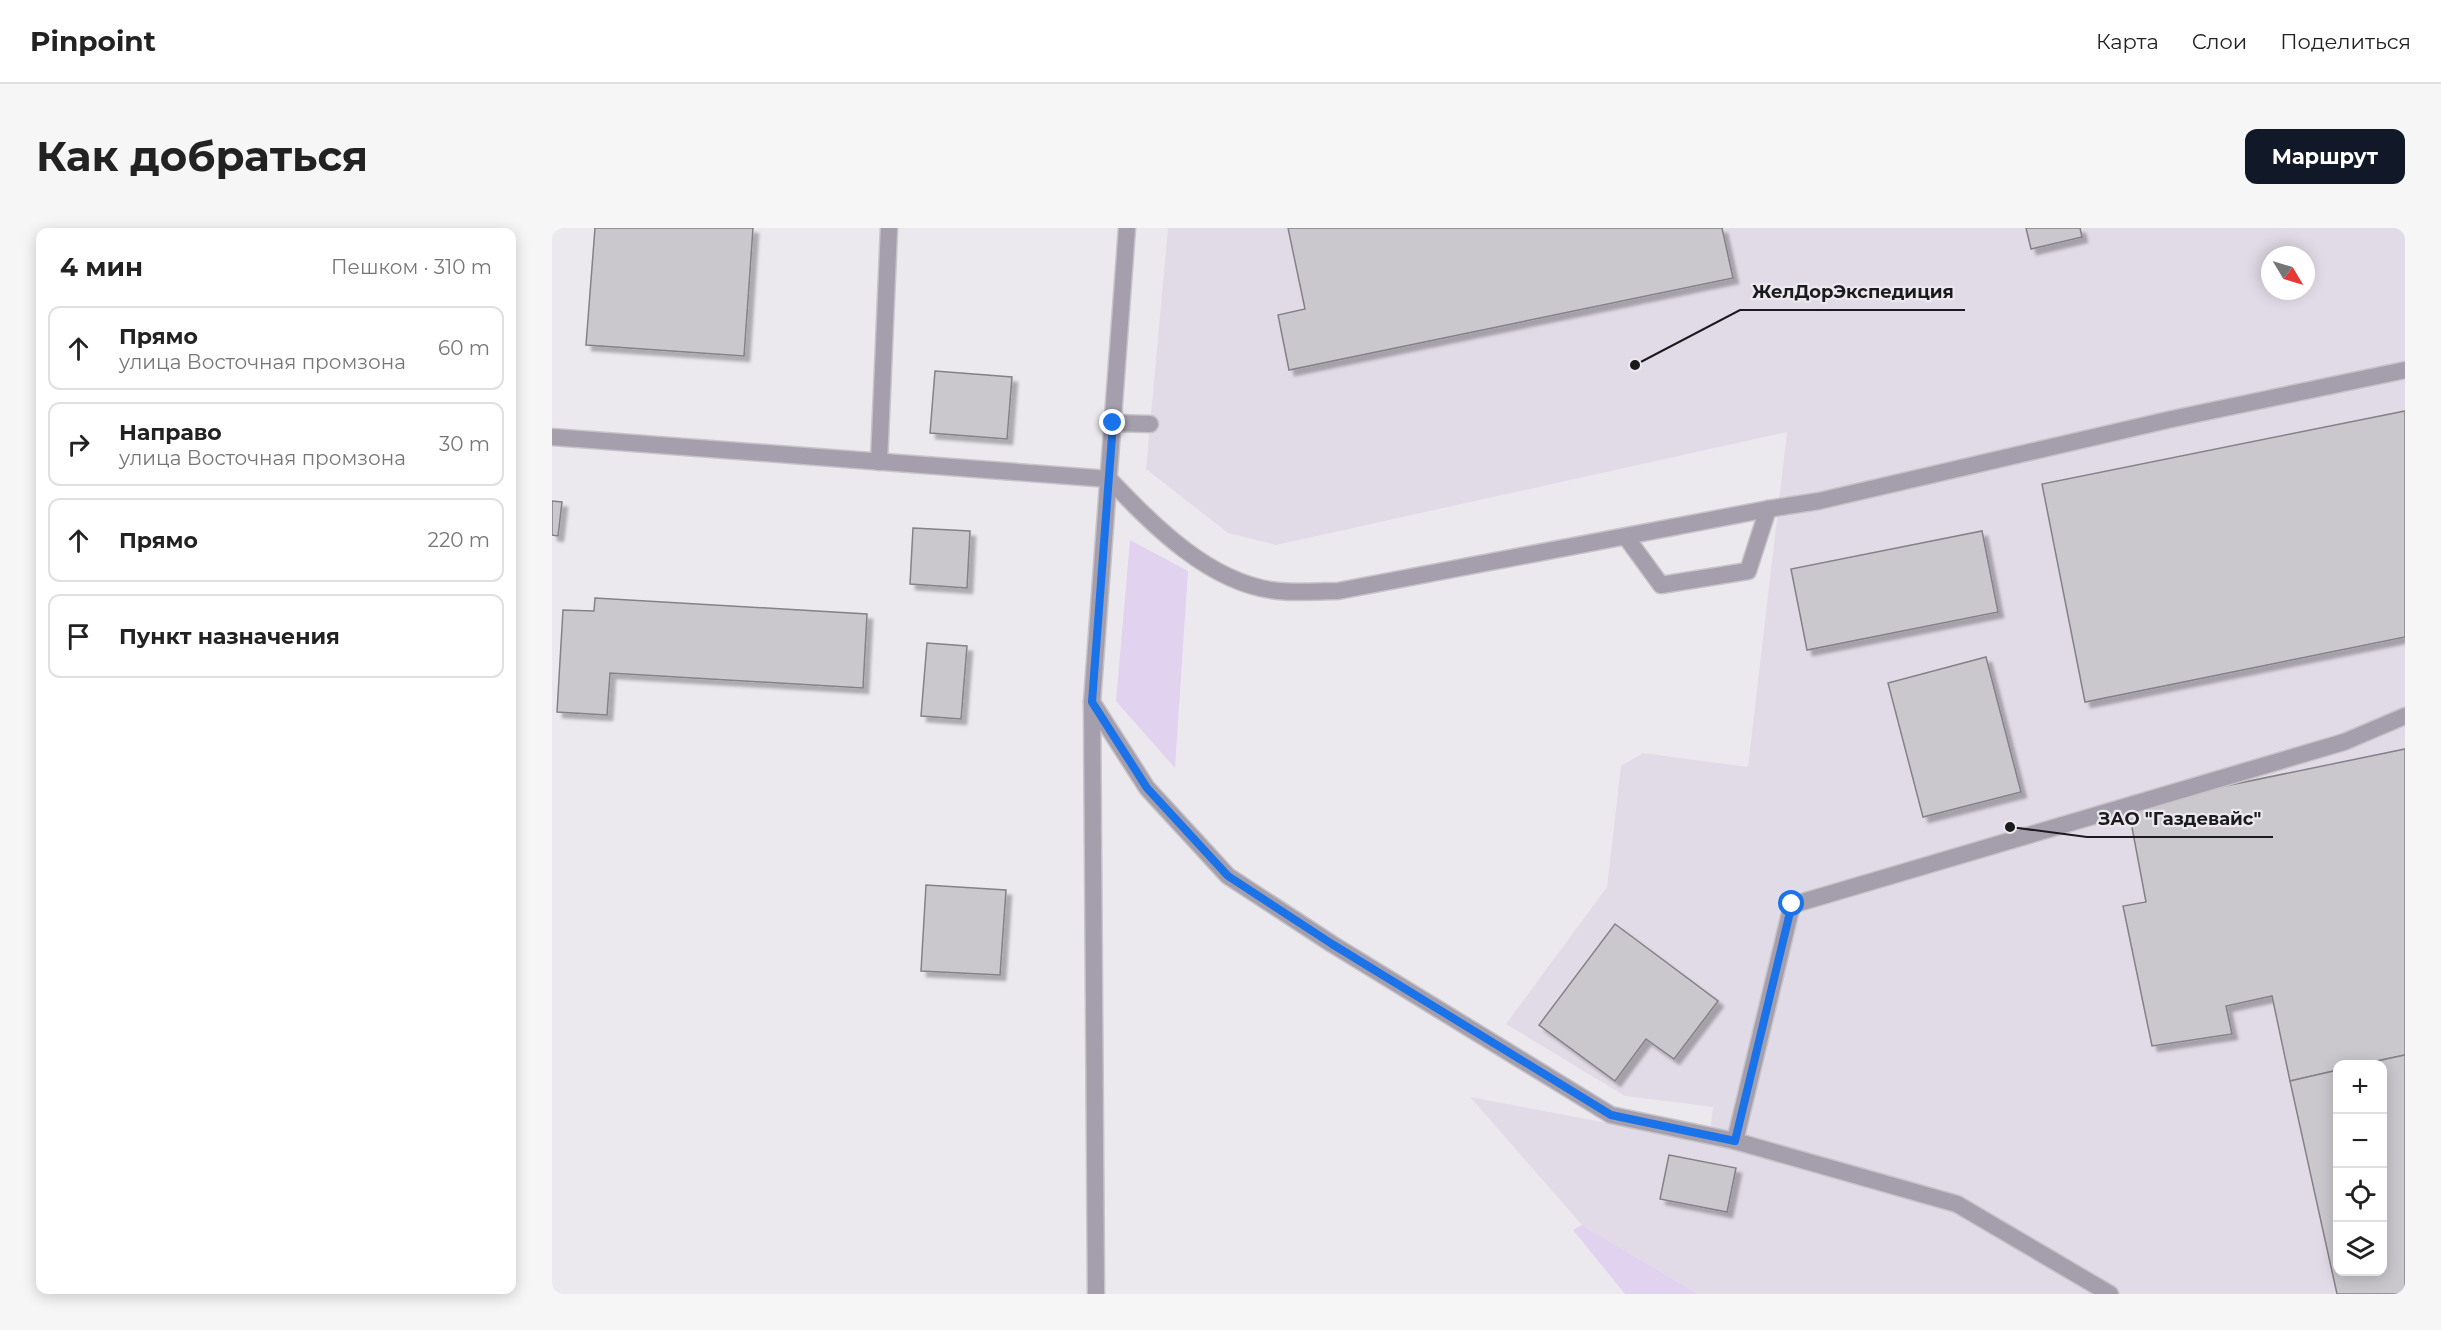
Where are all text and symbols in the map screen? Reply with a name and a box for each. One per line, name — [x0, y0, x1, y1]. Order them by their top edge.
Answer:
text: Pinpoint — [30, 24, 156, 58]
text: Карта — [2096, 29, 2159, 54]
text: Слои — [2192, 29, 2247, 54]
text: Поделиться — [2280, 29, 2411, 54]
button: Маршрут — [2245, 129, 2405, 184]
text: Как добраться — [36, 130, 368, 182]
north arrow — [2261, 246, 2315, 300]
text: 4 мин — [60, 251, 143, 283]
text: Пешком · 310 m — [331, 255, 492, 279]
callout: ЖелДорЭкспедиция — [1740, 274, 1965, 310]
text: ЖелДорЭкспедиция — [1752, 281, 1954, 303]
text: Прямо — [119, 323, 198, 350]
icon: ahead — [62, 332, 95, 365]
text: 60 m — [438, 336, 490, 360]
text: улица Восточная промзона — [119, 350, 406, 374]
route end — [1099, 409, 1125, 435]
text: Направо — [119, 419, 222, 446]
icon: right — [62, 428, 95, 461]
text: 30 m — [439, 432, 490, 456]
text: улица Восточная промзона — [119, 446, 406, 470]
icon: ahead — [62, 524, 95, 557]
text: Прямо — [119, 527, 198, 554]
text: 220 m — [428, 528, 490, 552]
icon: arrive — [62, 620, 95, 653]
text: Пункт назначения — [119, 623, 340, 650]
callout: ЗАО "Газдевайс" — [2087, 801, 2273, 837]
text: ЗАО "Газдевайс" — [2098, 808, 2261, 830]
route start — [1778, 890, 1804, 916]
map controls — [2333, 1060, 2387, 1276]
button: + — [2333, 1060, 2387, 1114]
button: − — [2333, 1114, 2387, 1168]
button: locate — [2333, 1168, 2387, 1222]
button: layers — [2333, 1222, 2387, 1276]

